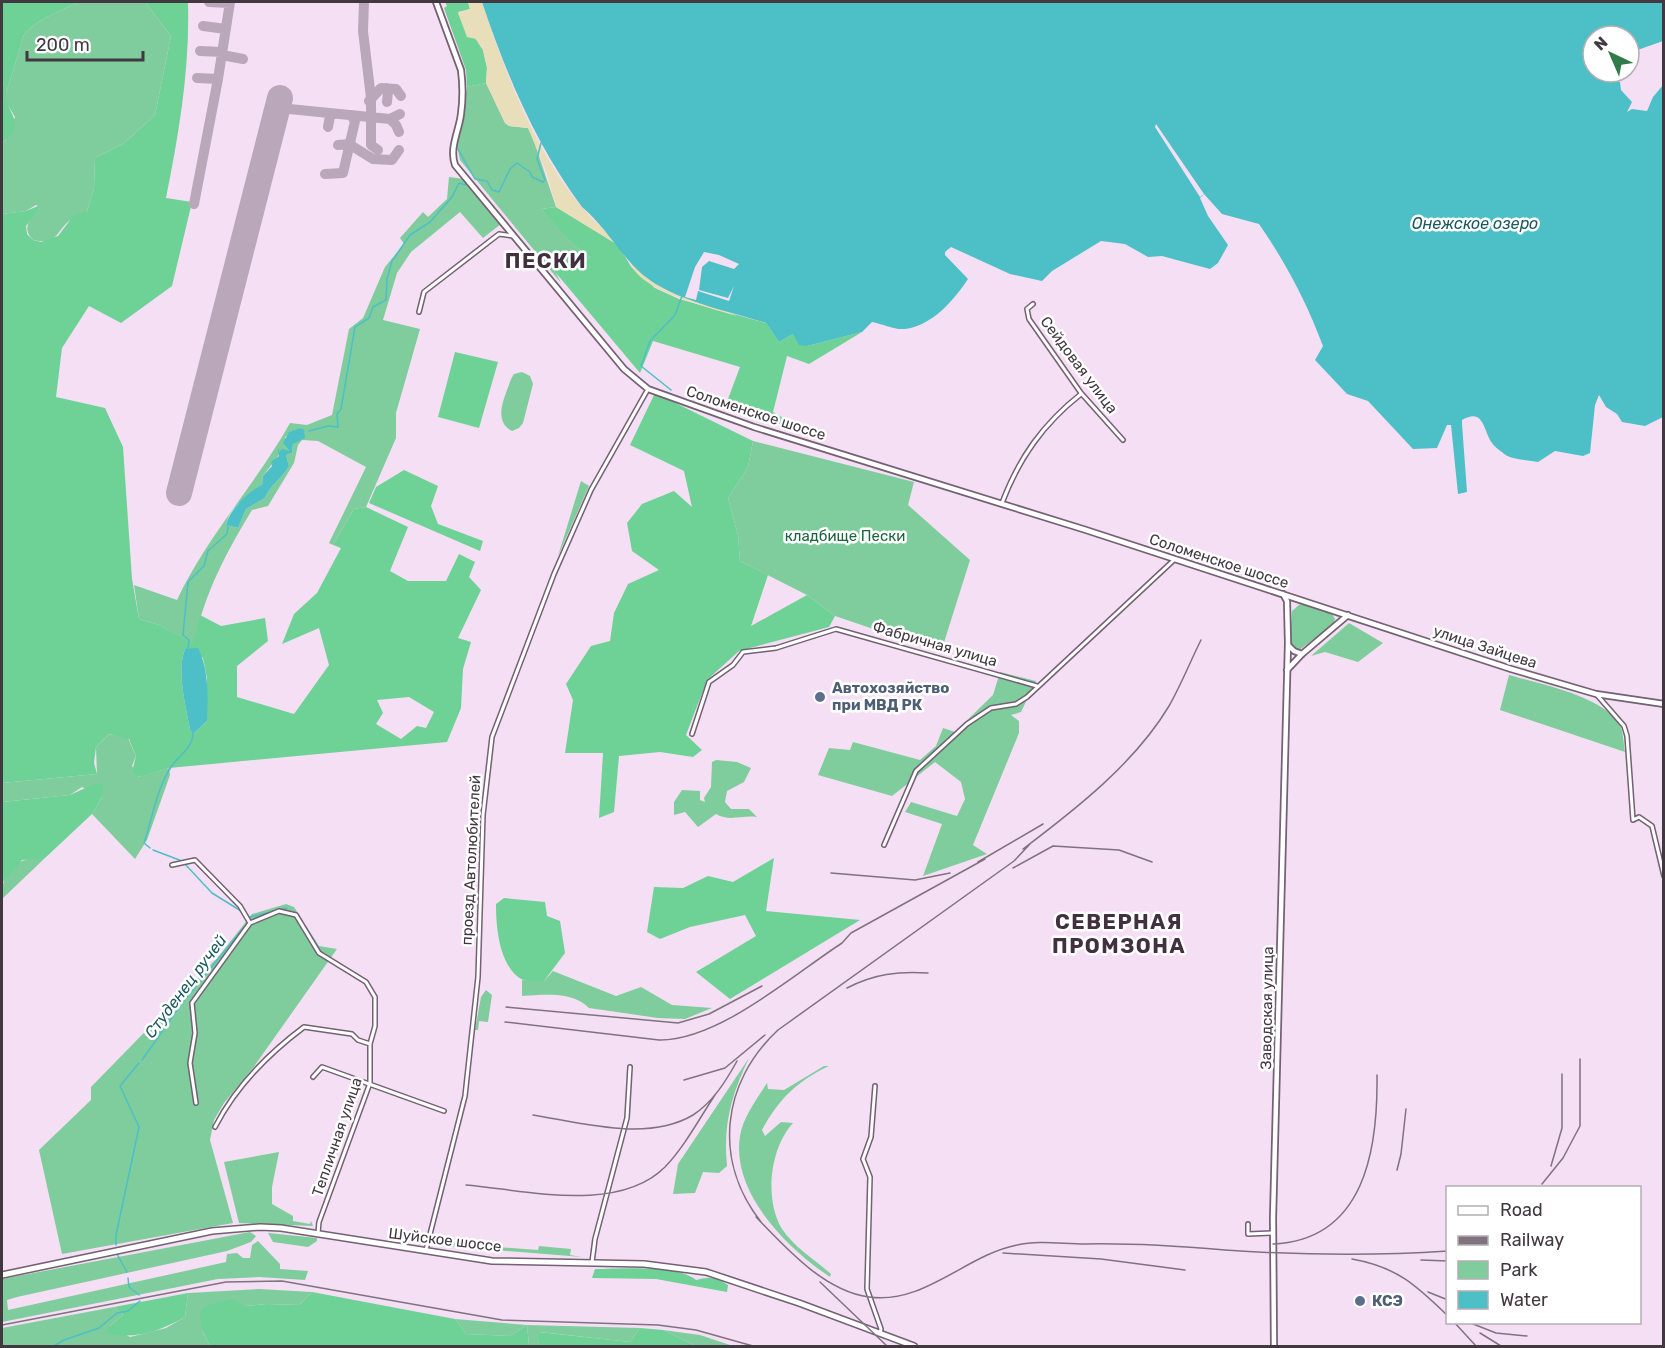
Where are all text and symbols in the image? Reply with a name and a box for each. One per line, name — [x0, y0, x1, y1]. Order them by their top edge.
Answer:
scale bar — [27, 24, 142, 62]
north arrow — [1581, 24, 1641, 84]
text: N — [1590, 33, 1612, 54]
text: 200 m — [36, 34, 90, 56]
water label: Онежское озеро — [1412, 214, 1538, 233]
district label: ПЕСКИ — [505, 248, 587, 273]
street label: Сейдовая улица — [1037, 313, 1121, 417]
street label: Соломенское шоссе — [684, 382, 828, 444]
park label: кладбище Пески — [785, 527, 905, 545]
street label: Соломенское шоссе — [1147, 530, 1291, 592]
street label: Фабричная улица — [871, 618, 999, 670]
street label: улица Зайцева — [1431, 622, 1539, 672]
place label: Автохозяйство при МВД РК — [832, 679, 950, 714]
marker: Автохозяйство при МВД РК — [813, 690, 827, 704]
street label: проезд Автолюбителей — [458, 774, 484, 946]
district label: СЕВЕРНАЯ ПРОМЗОНА — [1052, 909, 1186, 958]
water label: Студенец ручей — [140, 931, 231, 1042]
street label: Заводская улица — [1257, 946, 1277, 1070]
street label: Тепличная улица — [308, 1075, 366, 1199]
legend — [1446, 1186, 1641, 1324]
text: Road — [1500, 1199, 1543, 1221]
street label: Шуйское шоссе — [387, 1224, 503, 1256]
text: Railway — [1500, 1229, 1564, 1251]
text: Park — [1500, 1259, 1538, 1281]
text: Water — [1500, 1289, 1548, 1311]
place label: КСЭ — [1372, 1292, 1403, 1310]
marker: КСЭ — [1353, 1294, 1367, 1308]

